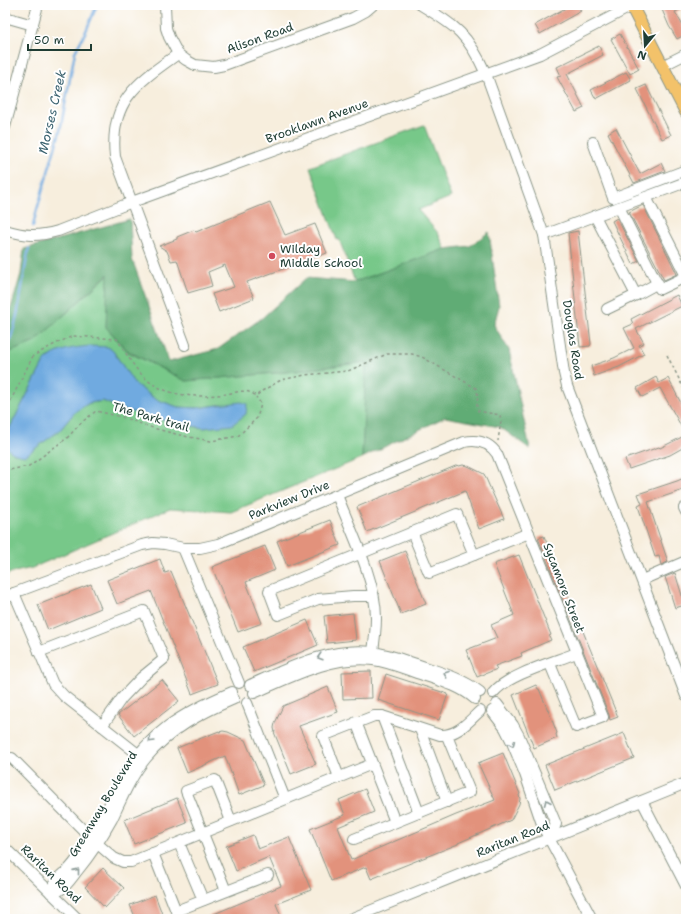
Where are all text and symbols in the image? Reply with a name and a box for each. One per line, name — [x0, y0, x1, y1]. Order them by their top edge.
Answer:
street label: Alison Road — [224, 18, 296, 57]
scale bar — [28, 26, 91, 52]
north arrow — [625, 26, 665, 66]
text: 50 m — [34, 32, 64, 48]
text: N — [635, 46, 649, 64]
water label: Morses Creek — [34, 68, 70, 156]
street label: Brooklawn Avenue — [263, 95, 371, 147]
place label: Wilday Middle School — [280, 241, 362, 271]
marker: Wilday Middle School — [267, 251, 277, 261]
street label: Douglas Road — [559, 299, 587, 381]
street label: The Park trail — [111, 398, 192, 436]
street label: Parkview Drive — [246, 476, 332, 523]
street label: Sycamore Street — [540, 541, 588, 635]
one-way arrow — [317, 652, 324, 661]
one-way arrow — [442, 670, 449, 679]
one-way arrow — [149, 736, 156, 743]
one-way arrow — [508, 740, 516, 747]
street label: Greenway Boulevard — [65, 748, 141, 860]
one-way arrow — [544, 799, 552, 806]
street label: Raritan Road — [474, 817, 552, 861]
street label: Raritan Road — [17, 841, 85, 907]
one-way arrow — [72, 869, 79, 876]

